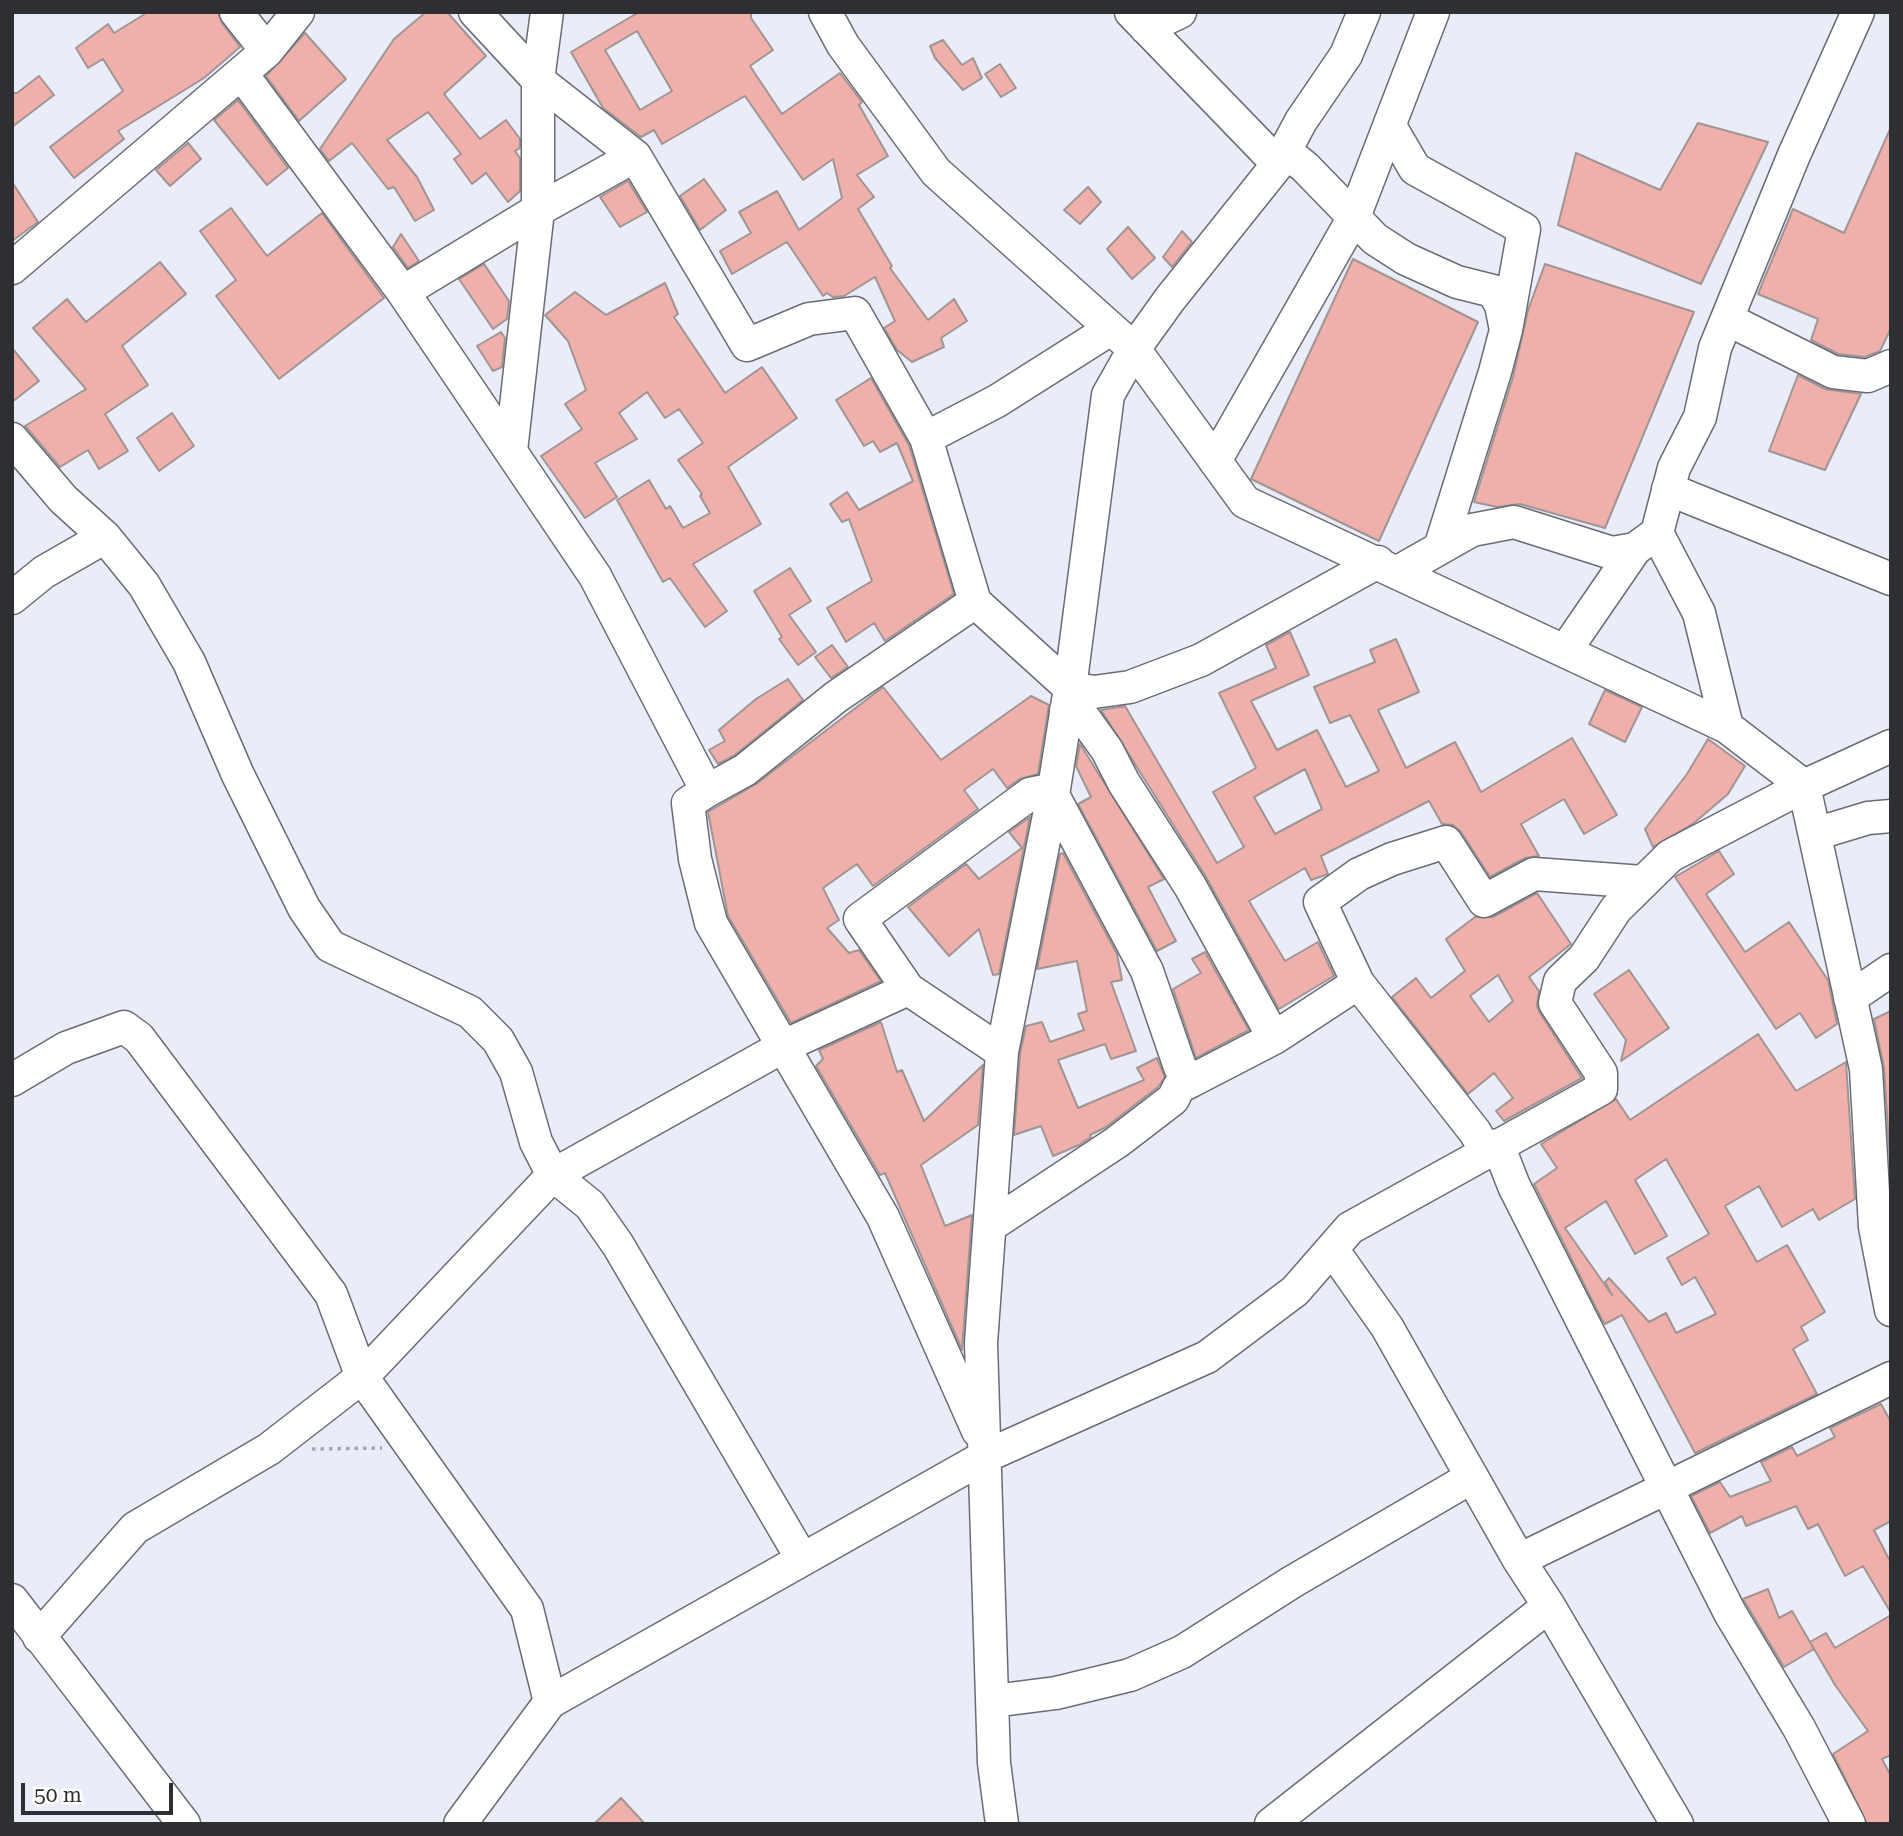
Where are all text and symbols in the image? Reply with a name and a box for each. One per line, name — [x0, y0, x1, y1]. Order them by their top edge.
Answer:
scale bar — [24, 1770, 177, 1814]
text: 50 m — [34, 1783, 82, 1807]

